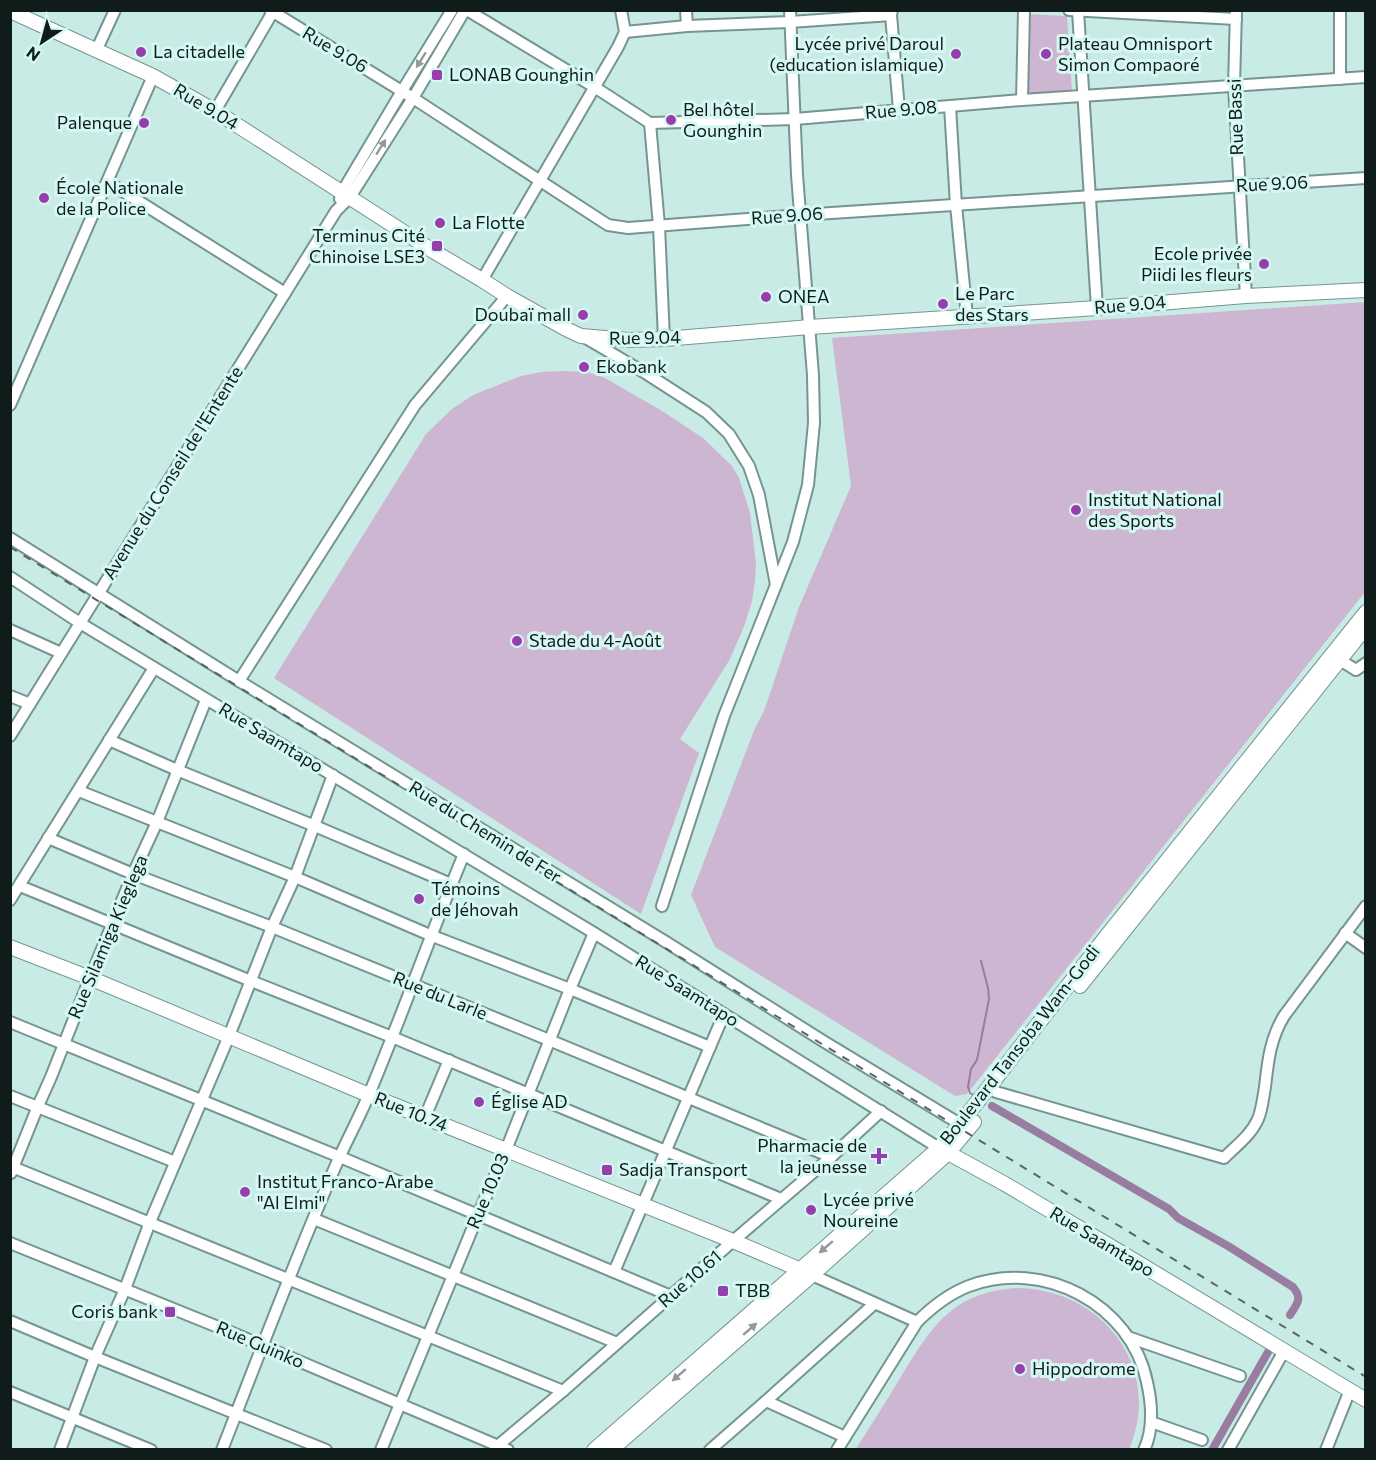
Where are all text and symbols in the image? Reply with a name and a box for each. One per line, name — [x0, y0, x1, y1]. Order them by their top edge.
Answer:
north arrow — [12, 12, 72, 72]
street label: Rue 9.06 — [299, 21, 372, 77]
place label: Lycée privé Daroul (education islamique) — [769, 32, 944, 75]
place label: Plateau Omnisport Simon Compaoré — [1058, 32, 1212, 75]
place label: La citadelle — [153, 40, 245, 62]
text: N — [22, 43, 43, 66]
marker: La citadelle — [134, 45, 148, 59]
marker: Lycée privé Daroul (education islamique) — [949, 47, 963, 61]
marker: Plateau Omnisport Simon Compaoré — [1039, 47, 1053, 61]
one-way arrow — [415, 52, 426, 68]
place label: LONAB Gounghin — [449, 63, 594, 85]
marker: LONAB Gounghin — [430, 68, 444, 82]
street label: Rue 9.04 — [170, 78, 243, 134]
street label: Rue Bassi — [1223, 78, 1247, 156]
street label: Rue 9.08 — [864, 95, 938, 123]
place label: Bel hôtel Gounghin — [683, 98, 762, 141]
place label: Palenque — [57, 111, 132, 133]
marker: Bel hôtel Gounghin — [664, 113, 678, 127]
marker: Palenque — [137, 116, 151, 130]
one-way arrow — [376, 139, 387, 155]
street label: Rue 9.06 — [1235, 170, 1309, 196]
place label: École Nationale de la Police — [56, 176, 183, 219]
marker: École Nationale de la Police — [37, 191, 51, 205]
street label: Rue 9.06 — [750, 202, 824, 228]
place label: La Flotte — [452, 211, 525, 233]
marker: La Flotte — [433, 216, 447, 230]
place label: Terminus Cité Chinoise LSE3 — [309, 224, 425, 267]
marker: Terminus Cité Chinoise LSE3 — [430, 239, 444, 253]
place label: Ecole privée Piidi les fleurs — [1141, 242, 1252, 285]
marker: Ecole privée Piidi les fleurs — [1257, 257, 1271, 271]
place label: Le Parc des Stars — [955, 282, 1029, 325]
place label: ONEA — [778, 285, 829, 307]
marker: ONEA — [759, 290, 773, 304]
street label: Rue 9.04 — [1093, 290, 1167, 318]
marker: Le Parc des Stars — [936, 297, 950, 311]
place label: Doubaï mall — [475, 303, 571, 325]
marker: Doubaï mall — [576, 308, 590, 322]
street label: Rue 9.04 — [609, 325, 681, 349]
place label: Ekobank — [596, 355, 667, 377]
marker: Ekobank — [577, 360, 591, 374]
street label: Avenue du Conseil de l'Entente — [97, 362, 247, 583]
place label: Institut National des Sports — [1088, 488, 1222, 531]
marker: Institut National des Sports — [1069, 503, 1083, 517]
place label: Stade du 4-Août — [529, 629, 662, 651]
marker: Stade du 4-Août — [510, 634, 524, 648]
street label: Rue Saamtapo — [215, 697, 328, 777]
street label: Rue du Chemin de Fer — [405, 775, 566, 887]
street label: Rue Silamiga Kieglega — [63, 851, 152, 1022]
place label: Témoins de Jéhovah — [431, 877, 519, 920]
marker: Témoins de Jéhovah — [412, 892, 426, 906]
street label: Boulevard Tansoba Wam-Godi — [935, 940, 1104, 1148]
street label: Rue Saamtapo — [632, 949, 743, 1031]
street label: Rue du Larle — [390, 966, 491, 1024]
street label: Rue 10.74 — [371, 1086, 452, 1136]
place label: Église AD — [491, 1090, 567, 1112]
marker: Église AD — [472, 1095, 486, 1109]
place label: Pharmacie de la jeunesse — [757, 1134, 867, 1177]
street label: Rue 10.03 — [461, 1149, 513, 1232]
marker: Pharmacie de la jeunesse — [872, 1149, 886, 1163]
place label: Sadja Transport — [619, 1158, 748, 1180]
marker: Sadja Transport — [600, 1163, 614, 1177]
place label: Institut Franco-Arabe "Al Elmi" — [257, 1170, 433, 1213]
marker: Institut Franco-Arabe "Al Elmi" — [238, 1185, 252, 1199]
place label: Lycée privé Noureine — [823, 1188, 914, 1231]
street label: Rue Saamtapo — [1046, 1201, 1159, 1281]
marker: Lycée privé Noureine — [804, 1203, 818, 1217]
one-way arrow — [819, 1240, 834, 1253]
street label: Rue 10.61 — [653, 1245, 725, 1312]
place label: TBB — [735, 1279, 770, 1301]
marker: TBB — [716, 1284, 730, 1298]
place label: Coris bank — [71, 1300, 158, 1322]
marker: Coris bank — [163, 1305, 177, 1319]
street label: Rue Guinko — [213, 1316, 308, 1372]
one-way arrow — [742, 1323, 757, 1336]
place label: Hippodrome — [1032, 1357, 1135, 1379]
marker: Hippodrome — [1013, 1362, 1027, 1376]
one-way arrow — [672, 1368, 687, 1381]

